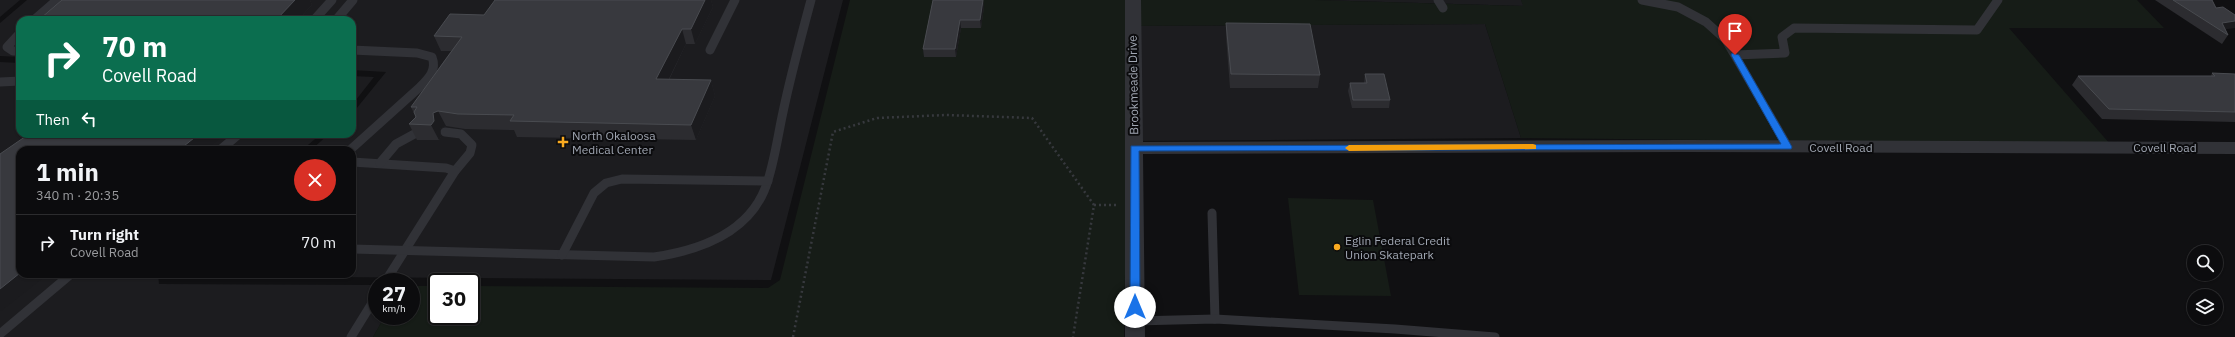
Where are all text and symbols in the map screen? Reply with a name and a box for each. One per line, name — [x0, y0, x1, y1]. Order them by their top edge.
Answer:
pin — [1718, 14, 1752, 55]
icon: arrive — [1724, 20, 1746, 42]
text: 70 m — [102, 28, 167, 65]
icon: right — [36, 32, 88, 84]
street label: Brookmeade Drive — [1125, 35, 1141, 135]
text: Covell Road — [102, 64, 197, 87]
icon: left — [78, 108, 100, 130]
text: Then — [36, 110, 70, 129]
place label: North Okaloosa Medical Center — [572, 128, 656, 157]
marker: North Okaloosa Medical Center — [557, 136, 569, 148]
street label: Covell Road — [1809, 140, 1873, 155]
street label: Covell Road — [2133, 140, 2197, 155]
text: 1 min — [36, 156, 99, 188]
button: close — [294, 159, 336, 201]
text: 340 m · 20:35 — [36, 187, 119, 204]
text: Turn right — [70, 225, 139, 244]
icon: right — [36, 232, 58, 254]
text: 70 m — [301, 233, 336, 252]
place label: Eglin Federal Credit Union Skatepark — [1345, 233, 1450, 262]
marker: Eglin Federal Credit Union Skatepark — [1332, 242, 1342, 252]
text: Covell Road — [70, 244, 139, 261]
map controls — [2187, 245, 2223, 325]
button: search — [2187, 245, 2223, 281]
speed limit sign: 30 — [428, 273, 480, 325]
text: 27 — [382, 280, 406, 307]
position arrow — [1114, 286, 1156, 328]
button: layers — [2187, 289, 2223, 325]
text: km/h — [382, 302, 406, 315]

